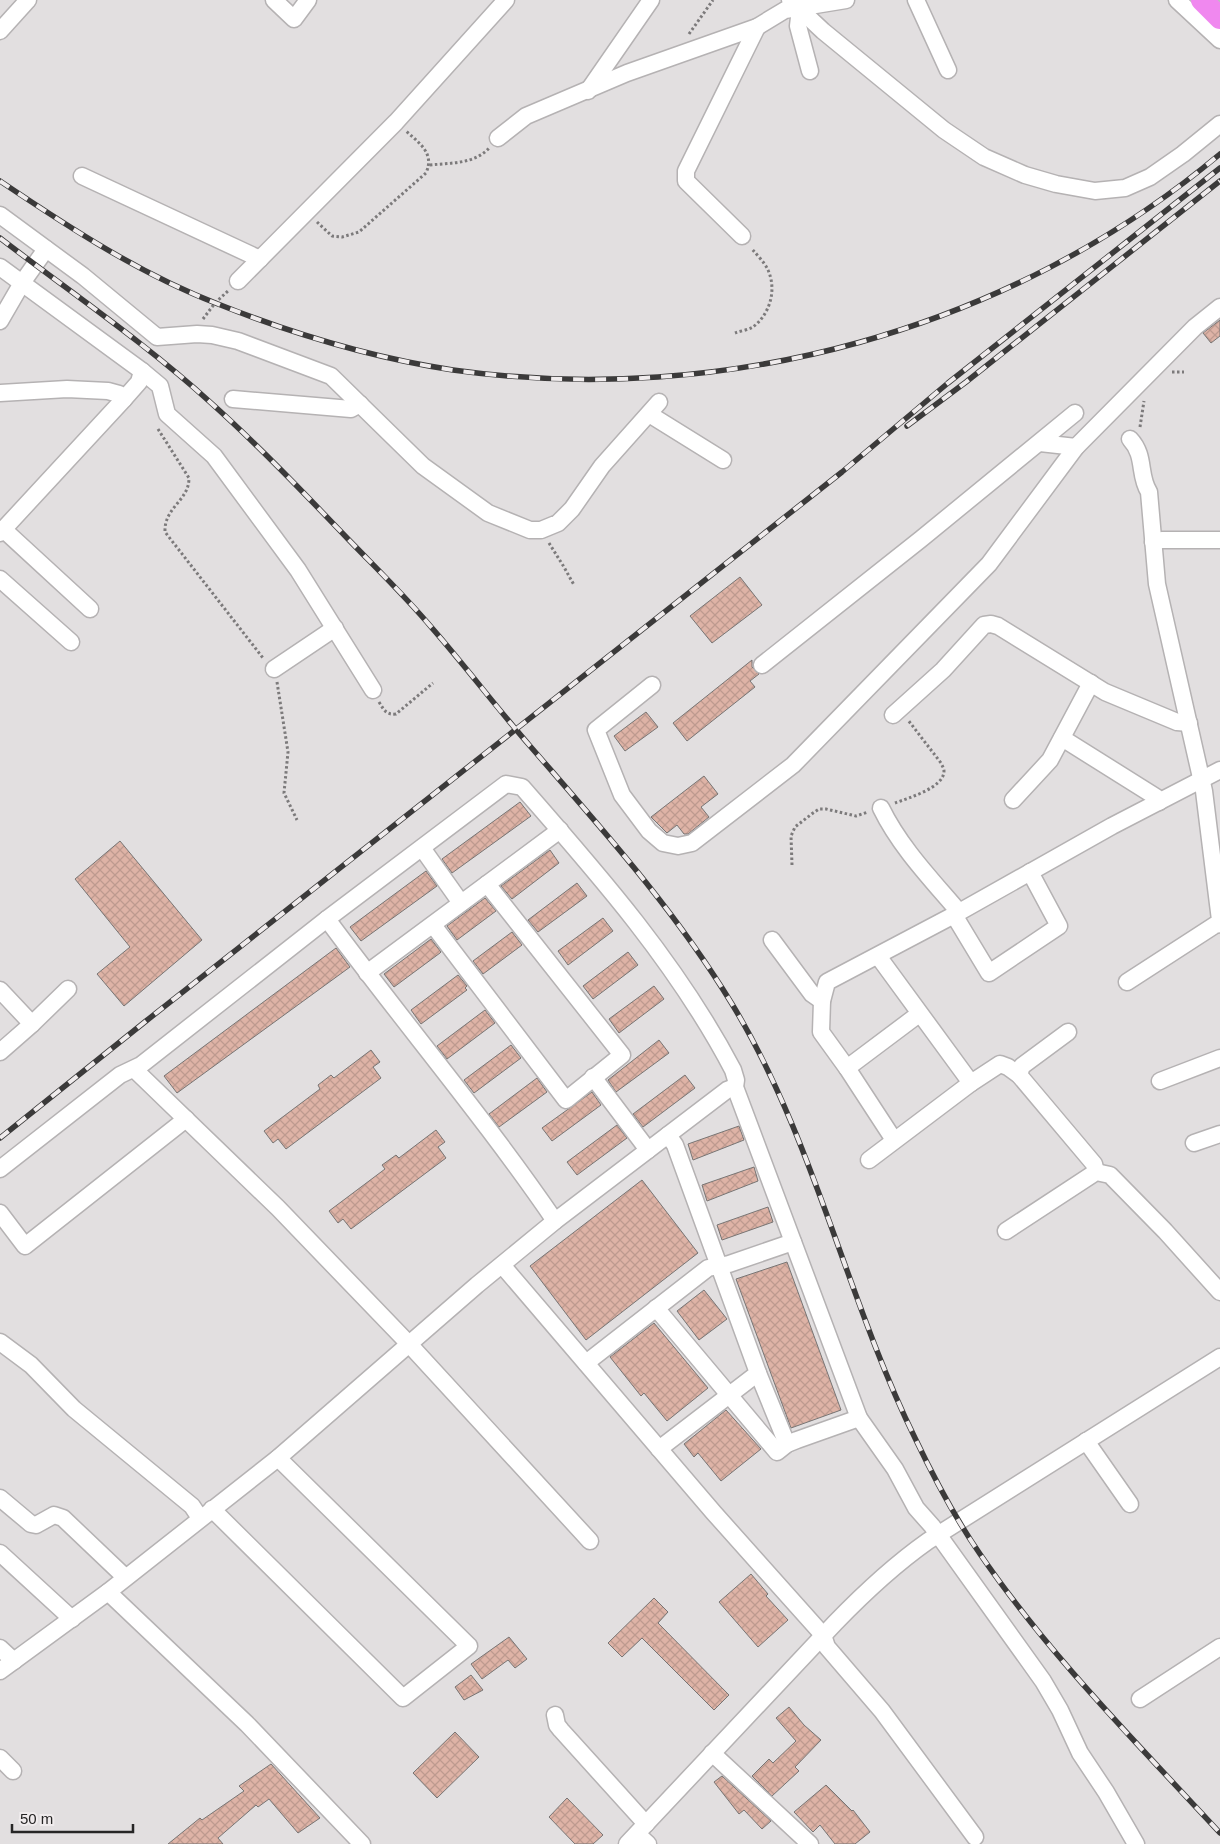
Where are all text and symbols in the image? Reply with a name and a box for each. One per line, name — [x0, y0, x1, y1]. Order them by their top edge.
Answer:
scale bar — [12, 1802, 134, 1834]
text: 50 m — [20, 1810, 53, 1827]

